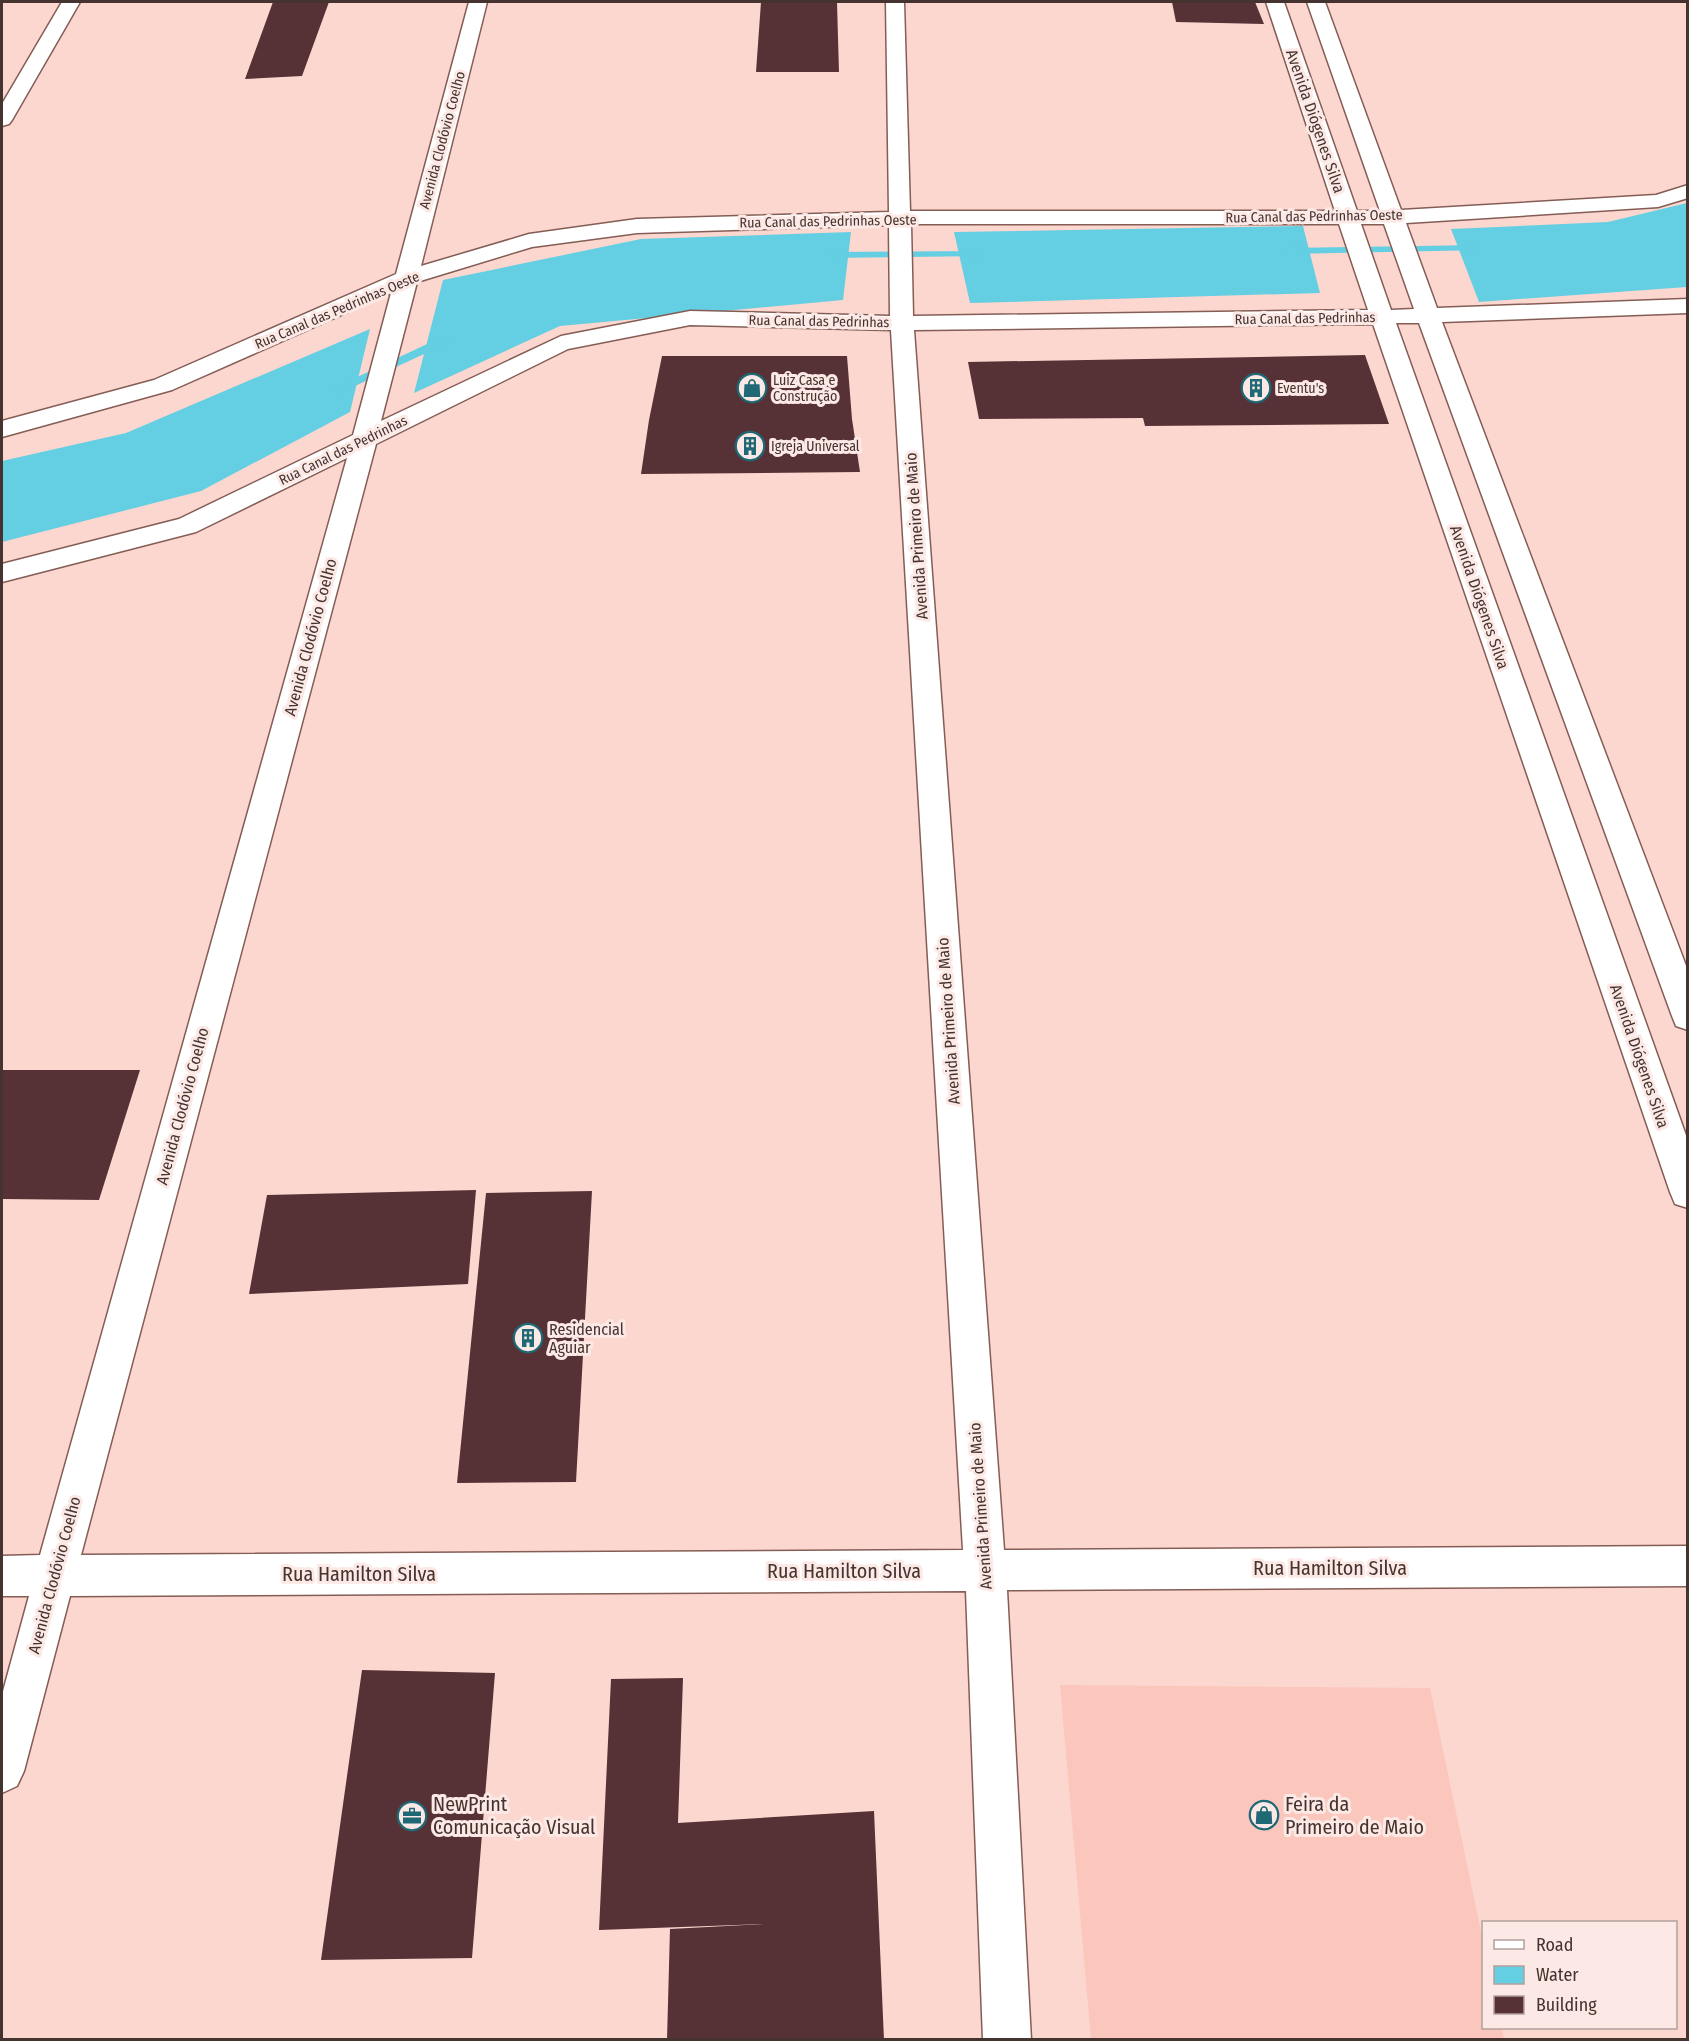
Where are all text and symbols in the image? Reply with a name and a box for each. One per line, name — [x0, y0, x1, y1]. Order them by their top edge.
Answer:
street label: Avenida Diógenes Silva — [1282, 47, 1349, 196]
street label: Avenida Clodóvio Coelho — [416, 69, 469, 211]
street label: Rua Canal das Pedrinhas Oeste — [1225, 206, 1403, 227]
street label: Rua Canal das Pedrinhas Oeste — [739, 211, 917, 232]
street label: Rua Canal das Pedrinhas Oeste — [252, 268, 422, 353]
street label: Rua Canal das Pedrinhas — [1234, 309, 1376, 328]
street label: Rua Canal das Pedrinhas — [748, 312, 890, 331]
shop icon: Luiz Casa e Construção — [736, 372, 768, 404]
place label: Luiz Casa e Construção — [773, 372, 837, 405]
building icon: Eventu's — [1240, 372, 1272, 404]
place label: Eventu's — [1277, 380, 1324, 397]
street label: Rua Canal das Pedrinhas — [276, 412, 410, 489]
building icon: Igreja Universal — [734, 430, 766, 462]
place label: Igreja Universal — [771, 438, 860, 455]
street label: Avenida Primeiro de Maio — [901, 452, 932, 620]
street label: Avenida Diógenes Silva — [1446, 523, 1513, 672]
street label: Avenida Clodóvio Coelho — [280, 556, 341, 718]
street label: Avenida Primeiro de Maio — [933, 937, 964, 1105]
street label: Avenida Diógenes Silva — [1606, 982, 1673, 1131]
street label: Avenida Clodóvio Coelho — [152, 1025, 213, 1187]
place label: Residencial Aguiar — [549, 1320, 624, 1357]
building icon: Residencial Aguiar — [512, 1322, 544, 1354]
street label: Avenida Primeiro de Maio — [965, 1422, 996, 1590]
street label: Avenida Clodóvio Coelho — [24, 1494, 85, 1656]
street label: Rua Hamilton Silva — [1253, 1556, 1407, 1580]
street label: Rua Hamilton Silva — [767, 1559, 921, 1583]
street label: Rua Hamilton Silva — [282, 1562, 436, 1586]
place label: NewPrint Comunicação Visual — [433, 1792, 595, 1839]
place label: Feira da Primeiro de Maio — [1285, 1792, 1424, 1839]
shop icon: Feira da Primeiro de Maio — [1248, 1799, 1280, 1831]
office icon: NewPrint Comunicação Visual — [396, 1800, 428, 1832]
legend — [1482, 1921, 1677, 2029]
text: Road — [1536, 1934, 1573, 1956]
text: Water — [1536, 1964, 1579, 1986]
text: Building — [1536, 1994, 1597, 2016]

